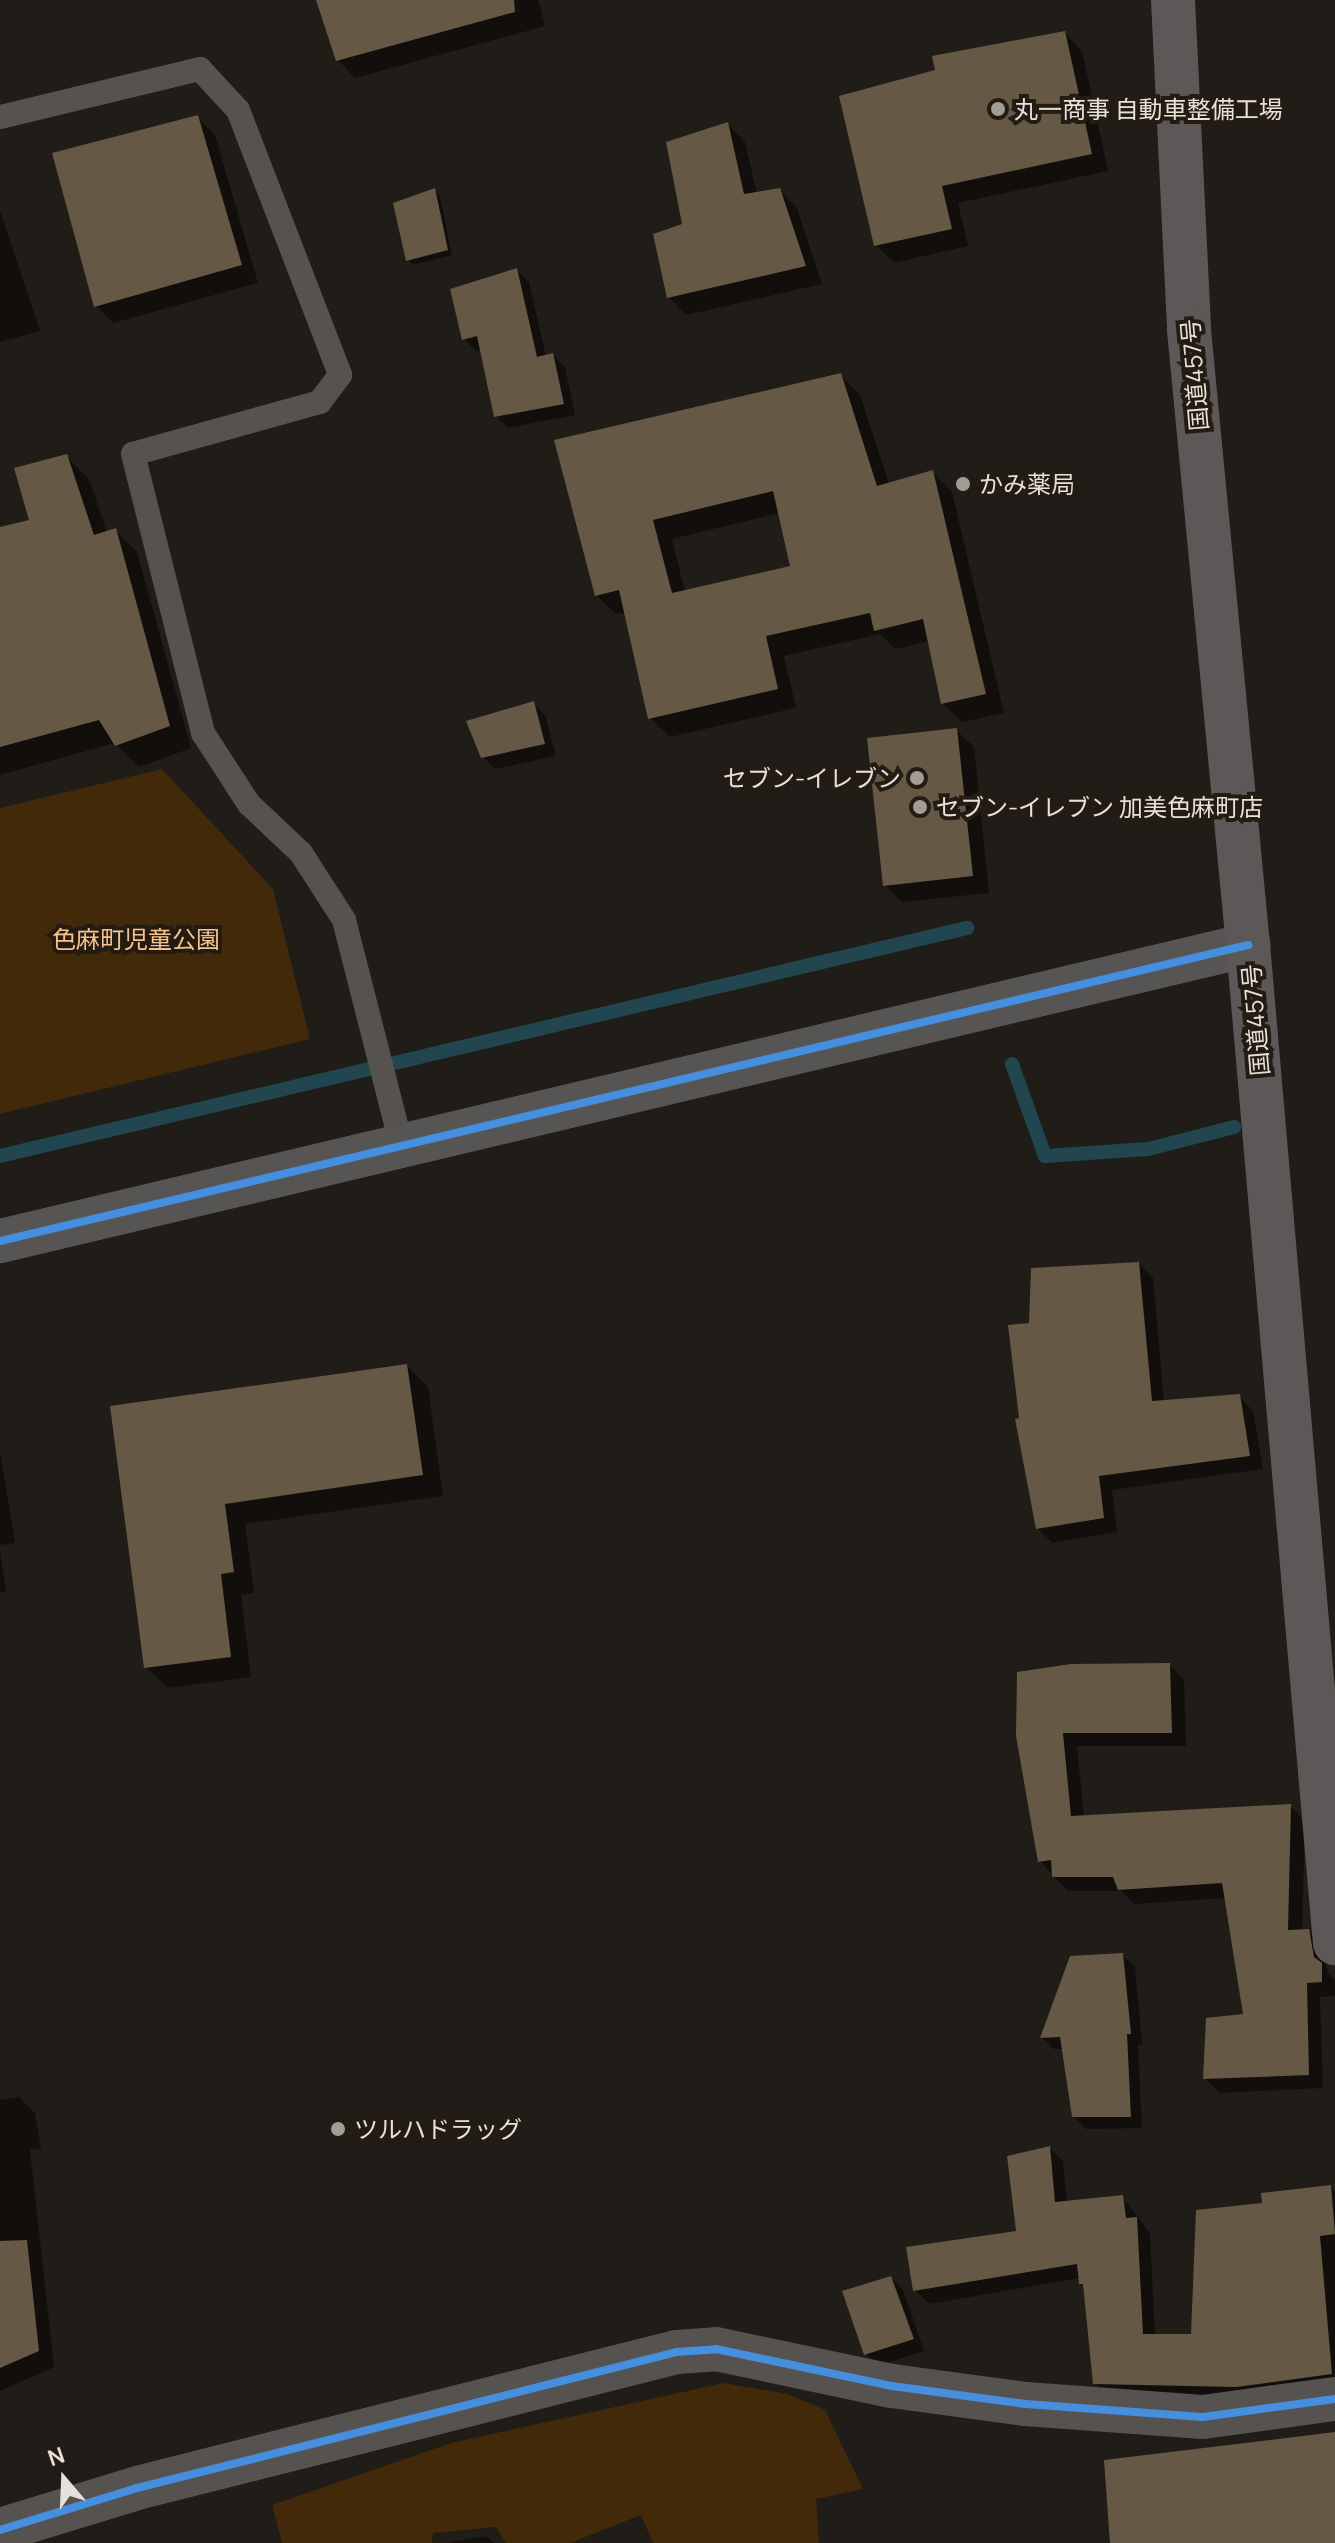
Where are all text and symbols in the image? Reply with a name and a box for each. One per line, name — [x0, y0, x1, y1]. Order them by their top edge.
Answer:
place label: 丸一商事 自動車整備工場 — [1014, 95, 1283, 123]
marker: 丸一商事 自動車整備工場 — [989, 100, 1007, 118]
street label: 国道457号 — [1175, 318, 1213, 432]
place label: かみ薬局 — [979, 470, 1075, 498]
marker: かみ薬局 — [954, 475, 972, 493]
place label: セブン-イレブン — [723, 764, 901, 792]
marker: セブン-イレブン — [908, 769, 926, 787]
place label: セブン-イレブン 加美色麻町店 — [936, 793, 1263, 821]
marker: セブン-イレブン 加美色麻町店 — [911, 798, 929, 816]
park label: 色麻町児童公園 — [52, 925, 220, 953]
street label: 国道457号 — [1236, 963, 1274, 1077]
place label: ツルハドラッグ — [354, 2115, 522, 2143]
marker: ツルハドラッグ — [329, 2120, 347, 2138]
north arrow — [24, 2439, 104, 2519]
text: N — [44, 2440, 69, 2473]

